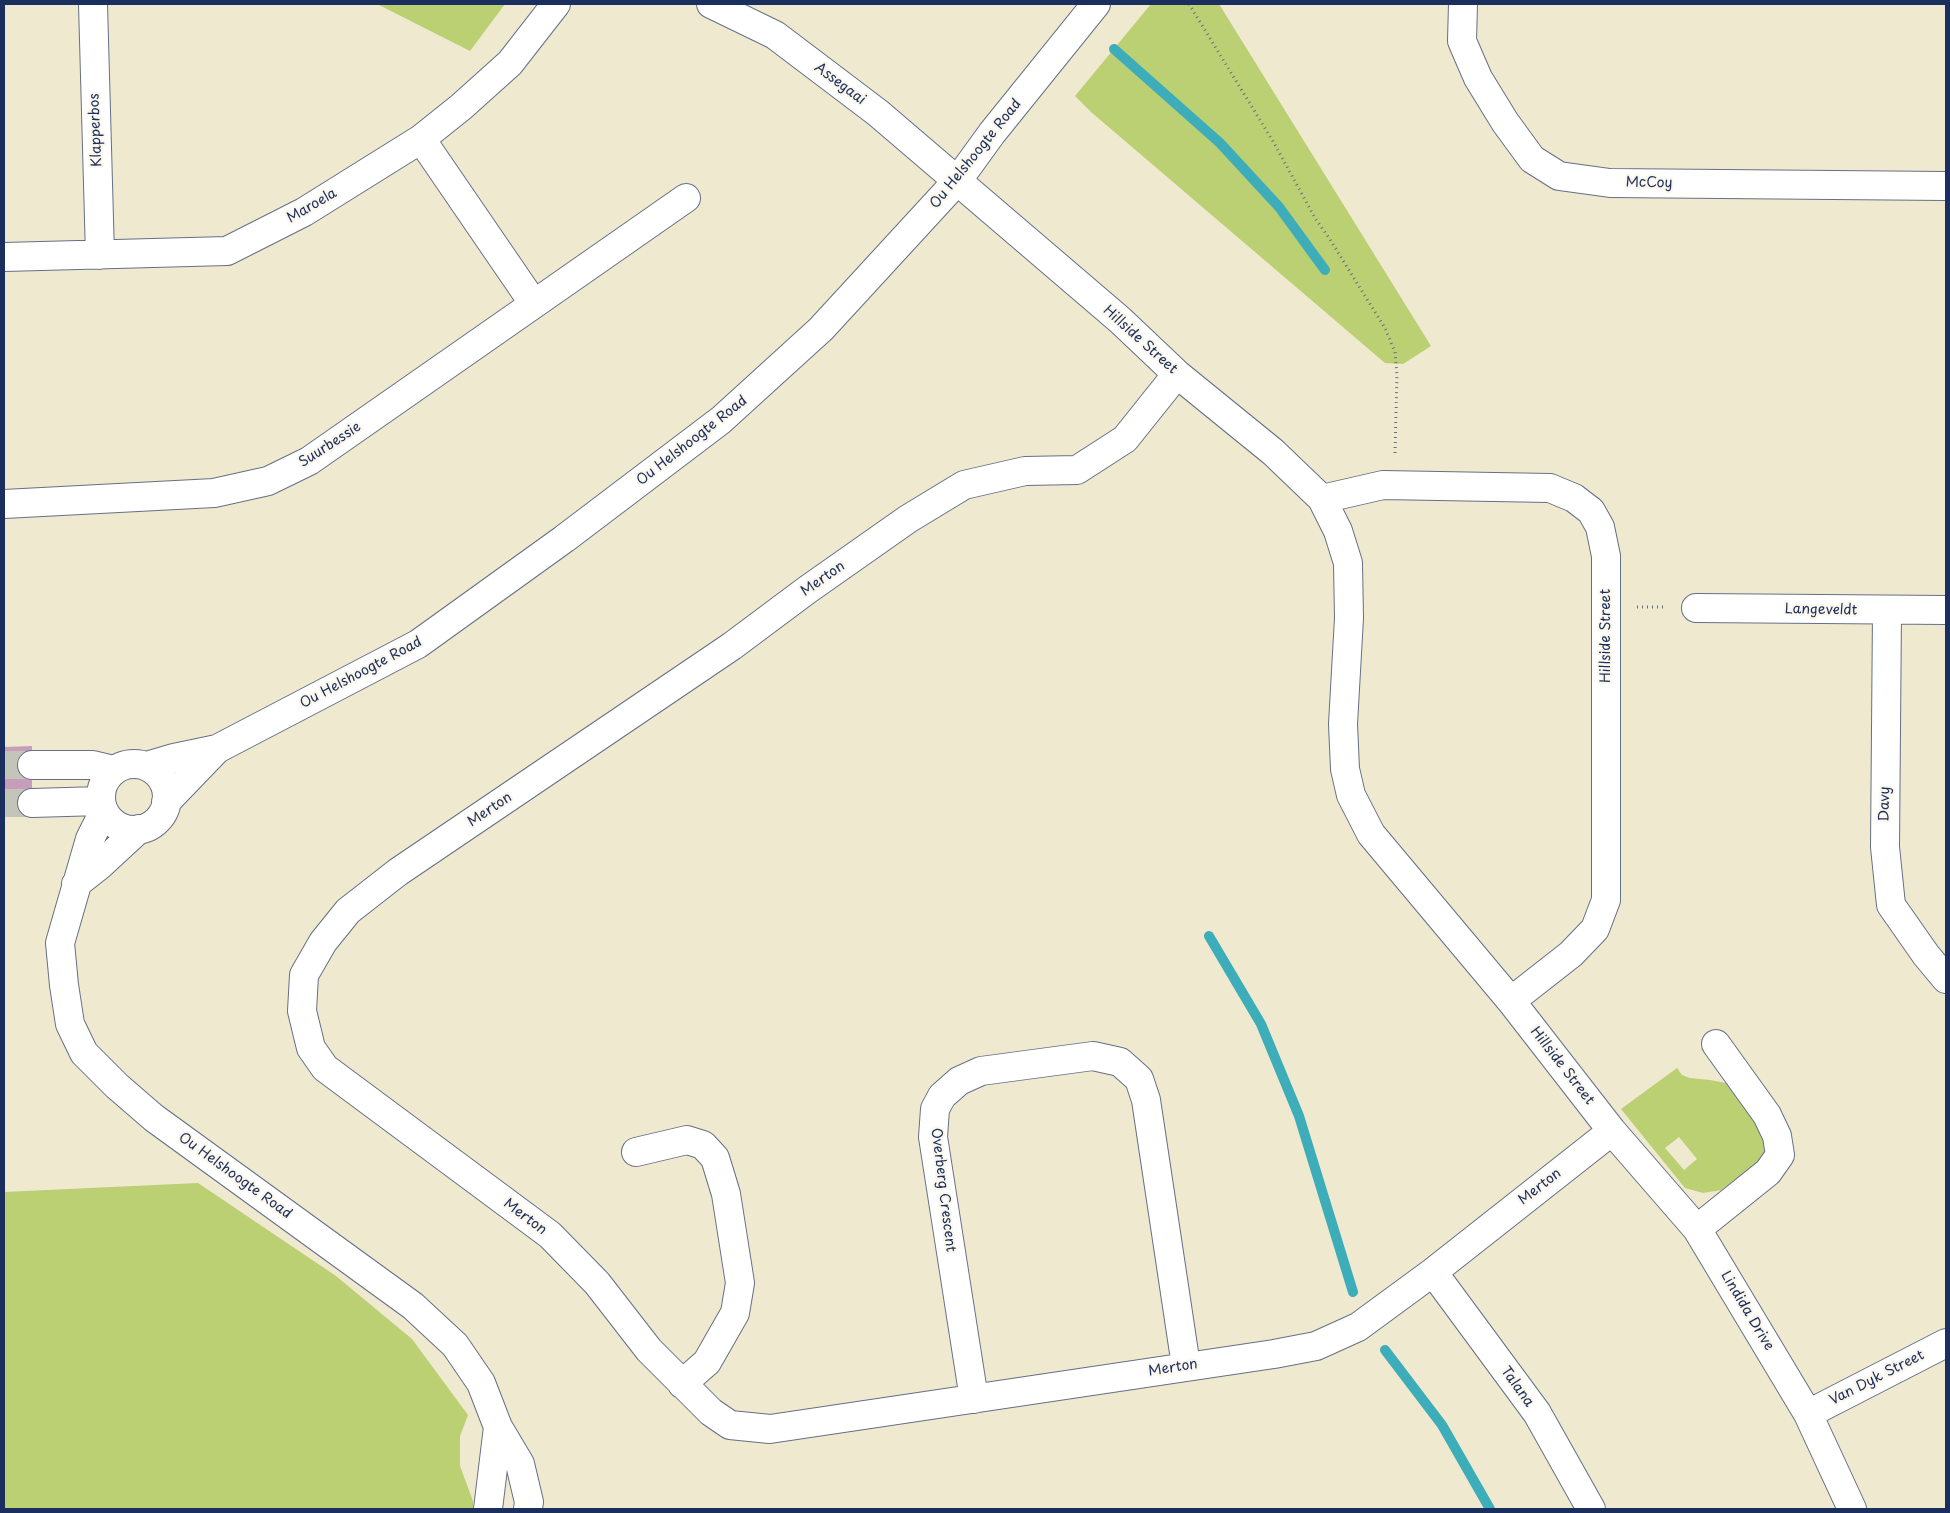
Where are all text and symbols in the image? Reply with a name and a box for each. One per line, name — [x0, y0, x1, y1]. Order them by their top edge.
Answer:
street label: Assegaai — [811, 59, 869, 109]
street label: Klapperbos — [86, 93, 106, 167]
street label: Ou Helshoogte Road — [927, 96, 1025, 212]
street label: McCoy — [1625, 174, 1673, 192]
street label: Maroela — [284, 185, 340, 227]
street label: Hillside Street — [1099, 302, 1181, 378]
street label: Ou Helshoogte Road — [633, 393, 751, 489]
street label: Suurbessie — [296, 419, 364, 471]
street label: Merton — [798, 558, 848, 600]
street label: Hillside Street — [1598, 589, 1614, 683]
street label: Langeveldt — [1784, 601, 1858, 619]
street label: Ou Helshoogte Road — [297, 634, 425, 712]
street label: Davy — [1876, 786, 1894, 822]
street label: Merton — [465, 789, 515, 831]
street label: Hillside Street — [1526, 1024, 1598, 1108]
street label: Overberg Crescent — [927, 1127, 959, 1253]
street label: Ou Helshoogte Road — [175, 1129, 295, 1223]
street label: Merton — [1515, 1165, 1565, 1209]
street label: Merton — [500, 1195, 550, 1239]
street label: Lindida Drive — [1717, 1268, 1777, 1354]
street label: Van Dyk Street — [1827, 1347, 1927, 1409]
street label: Merton — [1147, 1356, 1199, 1380]
street label: Talana — [1497, 1364, 1537, 1410]

